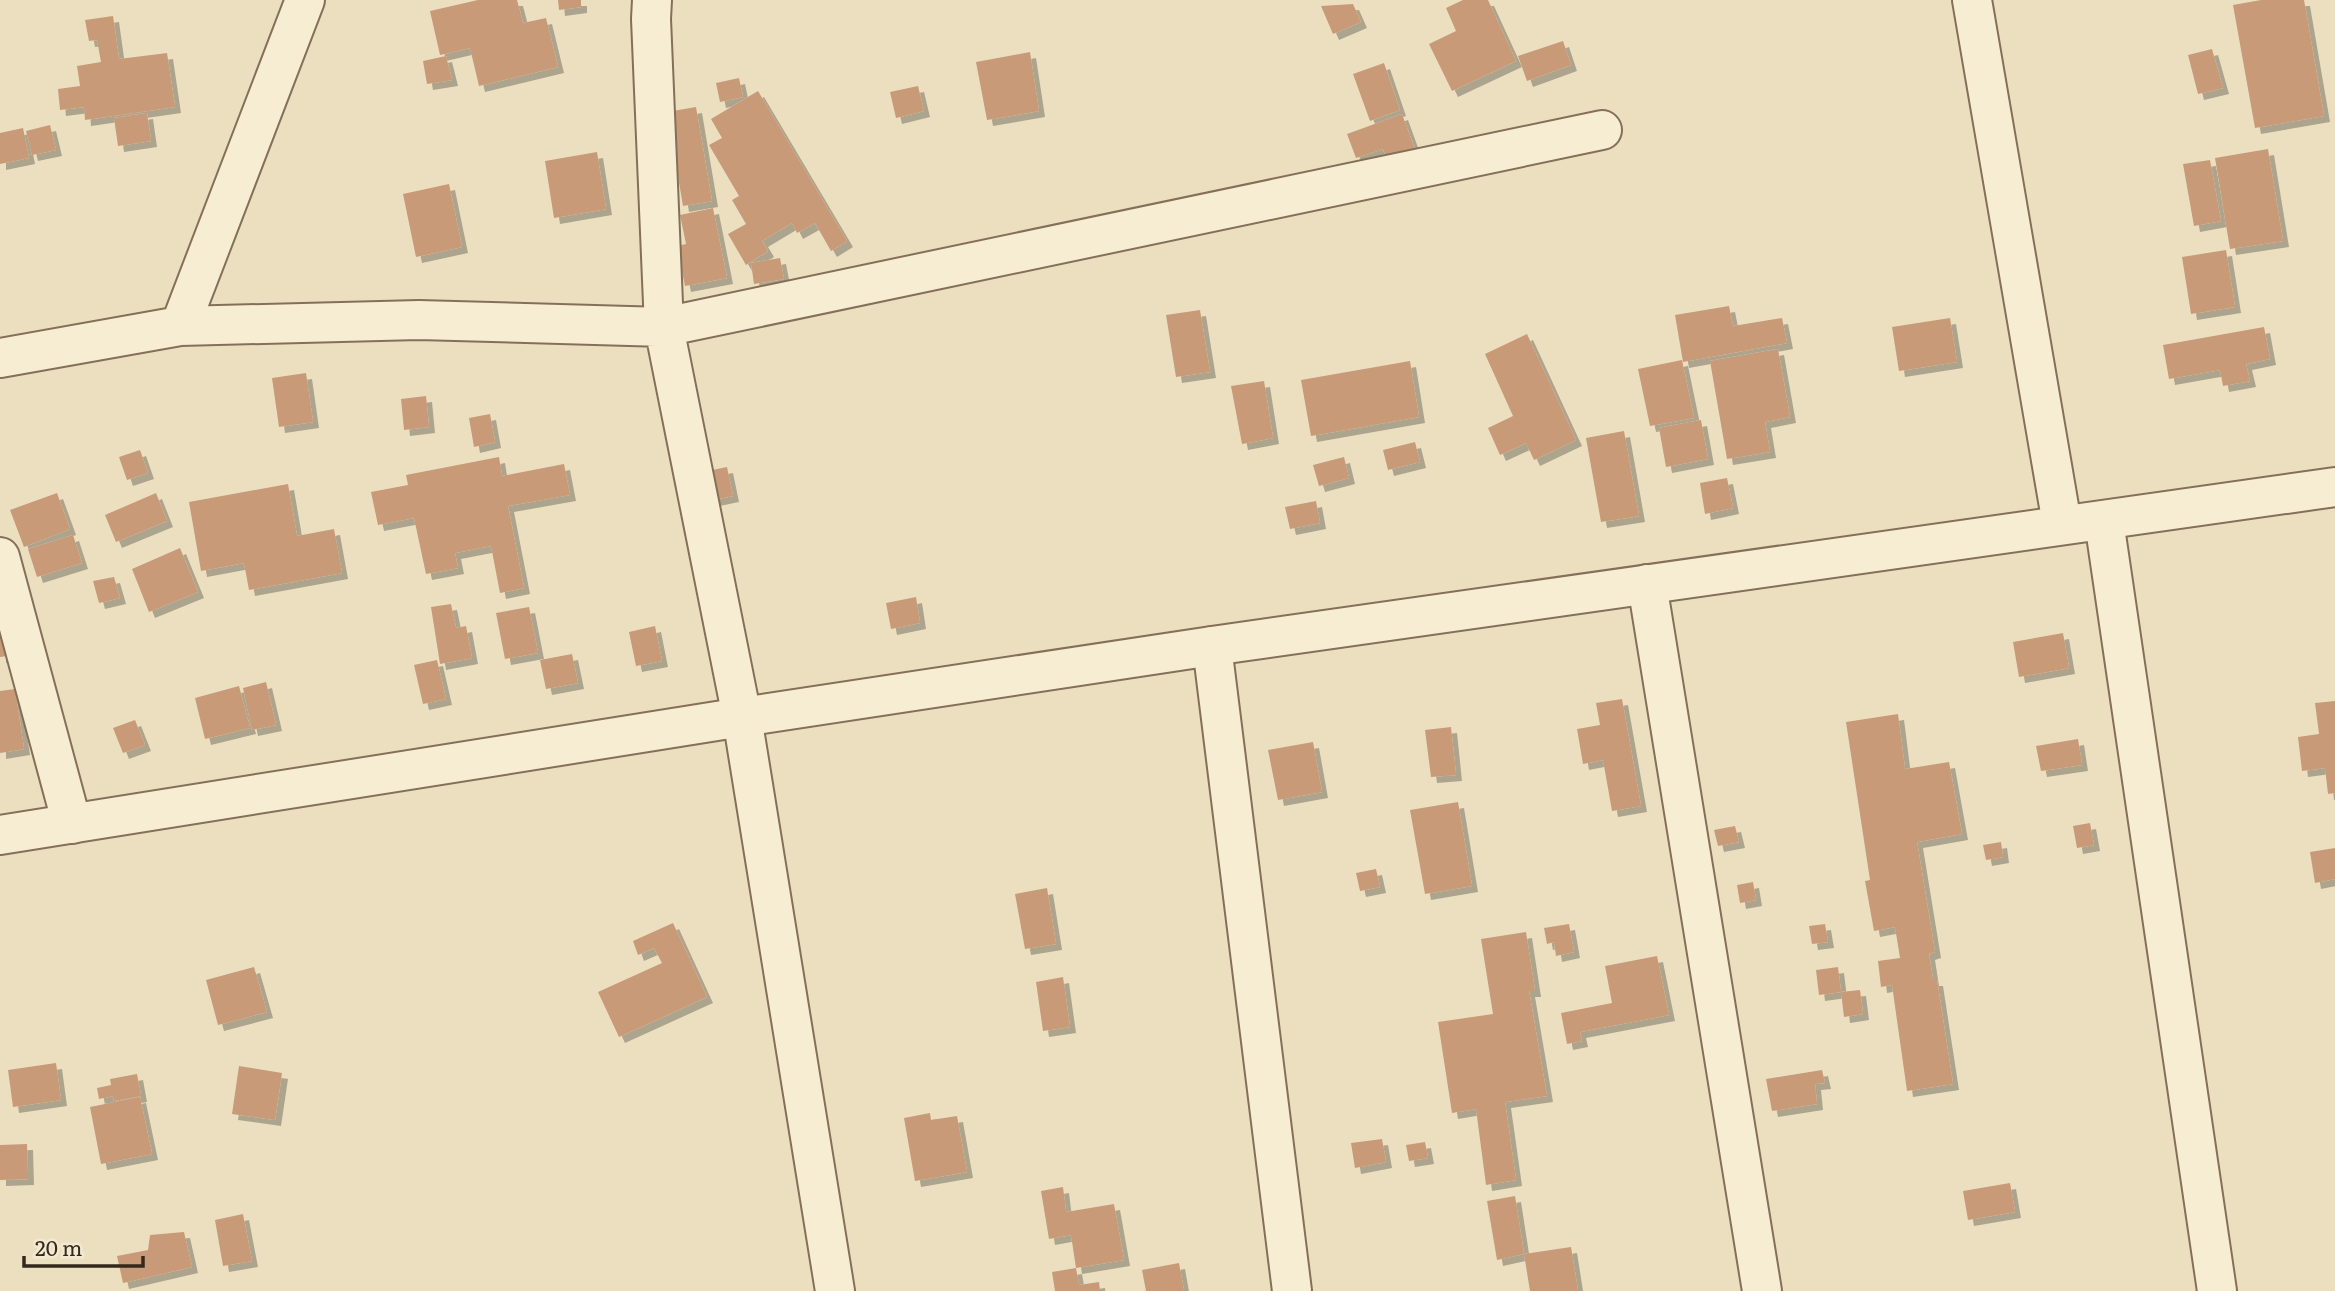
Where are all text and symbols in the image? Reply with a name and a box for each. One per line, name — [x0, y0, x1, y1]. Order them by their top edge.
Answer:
scale bar — [24, 1224, 144, 1268]
text: 20 m — [35, 1231, 82, 1262]

